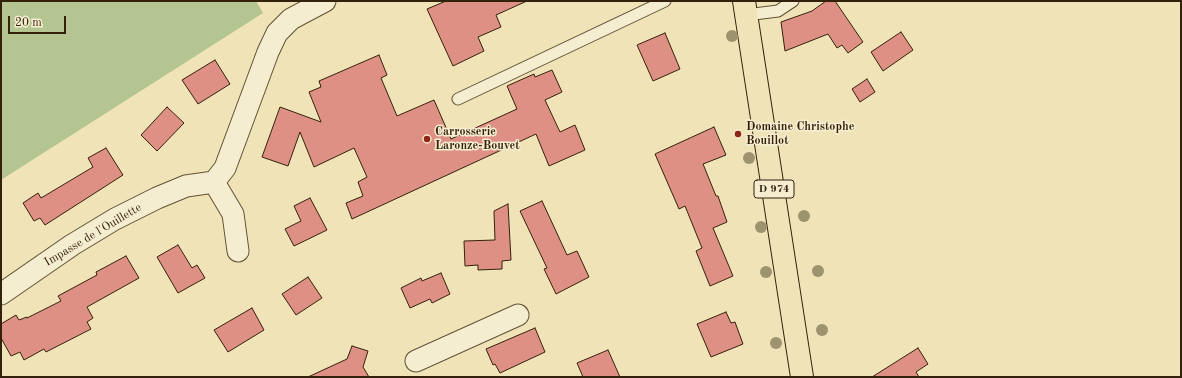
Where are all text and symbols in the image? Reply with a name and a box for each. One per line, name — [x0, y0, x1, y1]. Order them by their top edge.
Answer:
scale bar — [10, 8, 68, 34]
text: 20 m — [15, 17, 42, 29]
place label: Domaine Christophe Bouillot — [746, 120, 854, 148]
place label: Carrosserie Laronze-Bouvet — [435, 125, 520, 153]
marker: Domaine Christophe Bouillot — [733, 129, 743, 139]
marker: Carrosserie Laronze-Bouvet — [422, 134, 432, 144]
road number: D 974 — [754, 180, 794, 198]
street label: Impasse de l'Ouillette — [42, 200, 144, 270]

